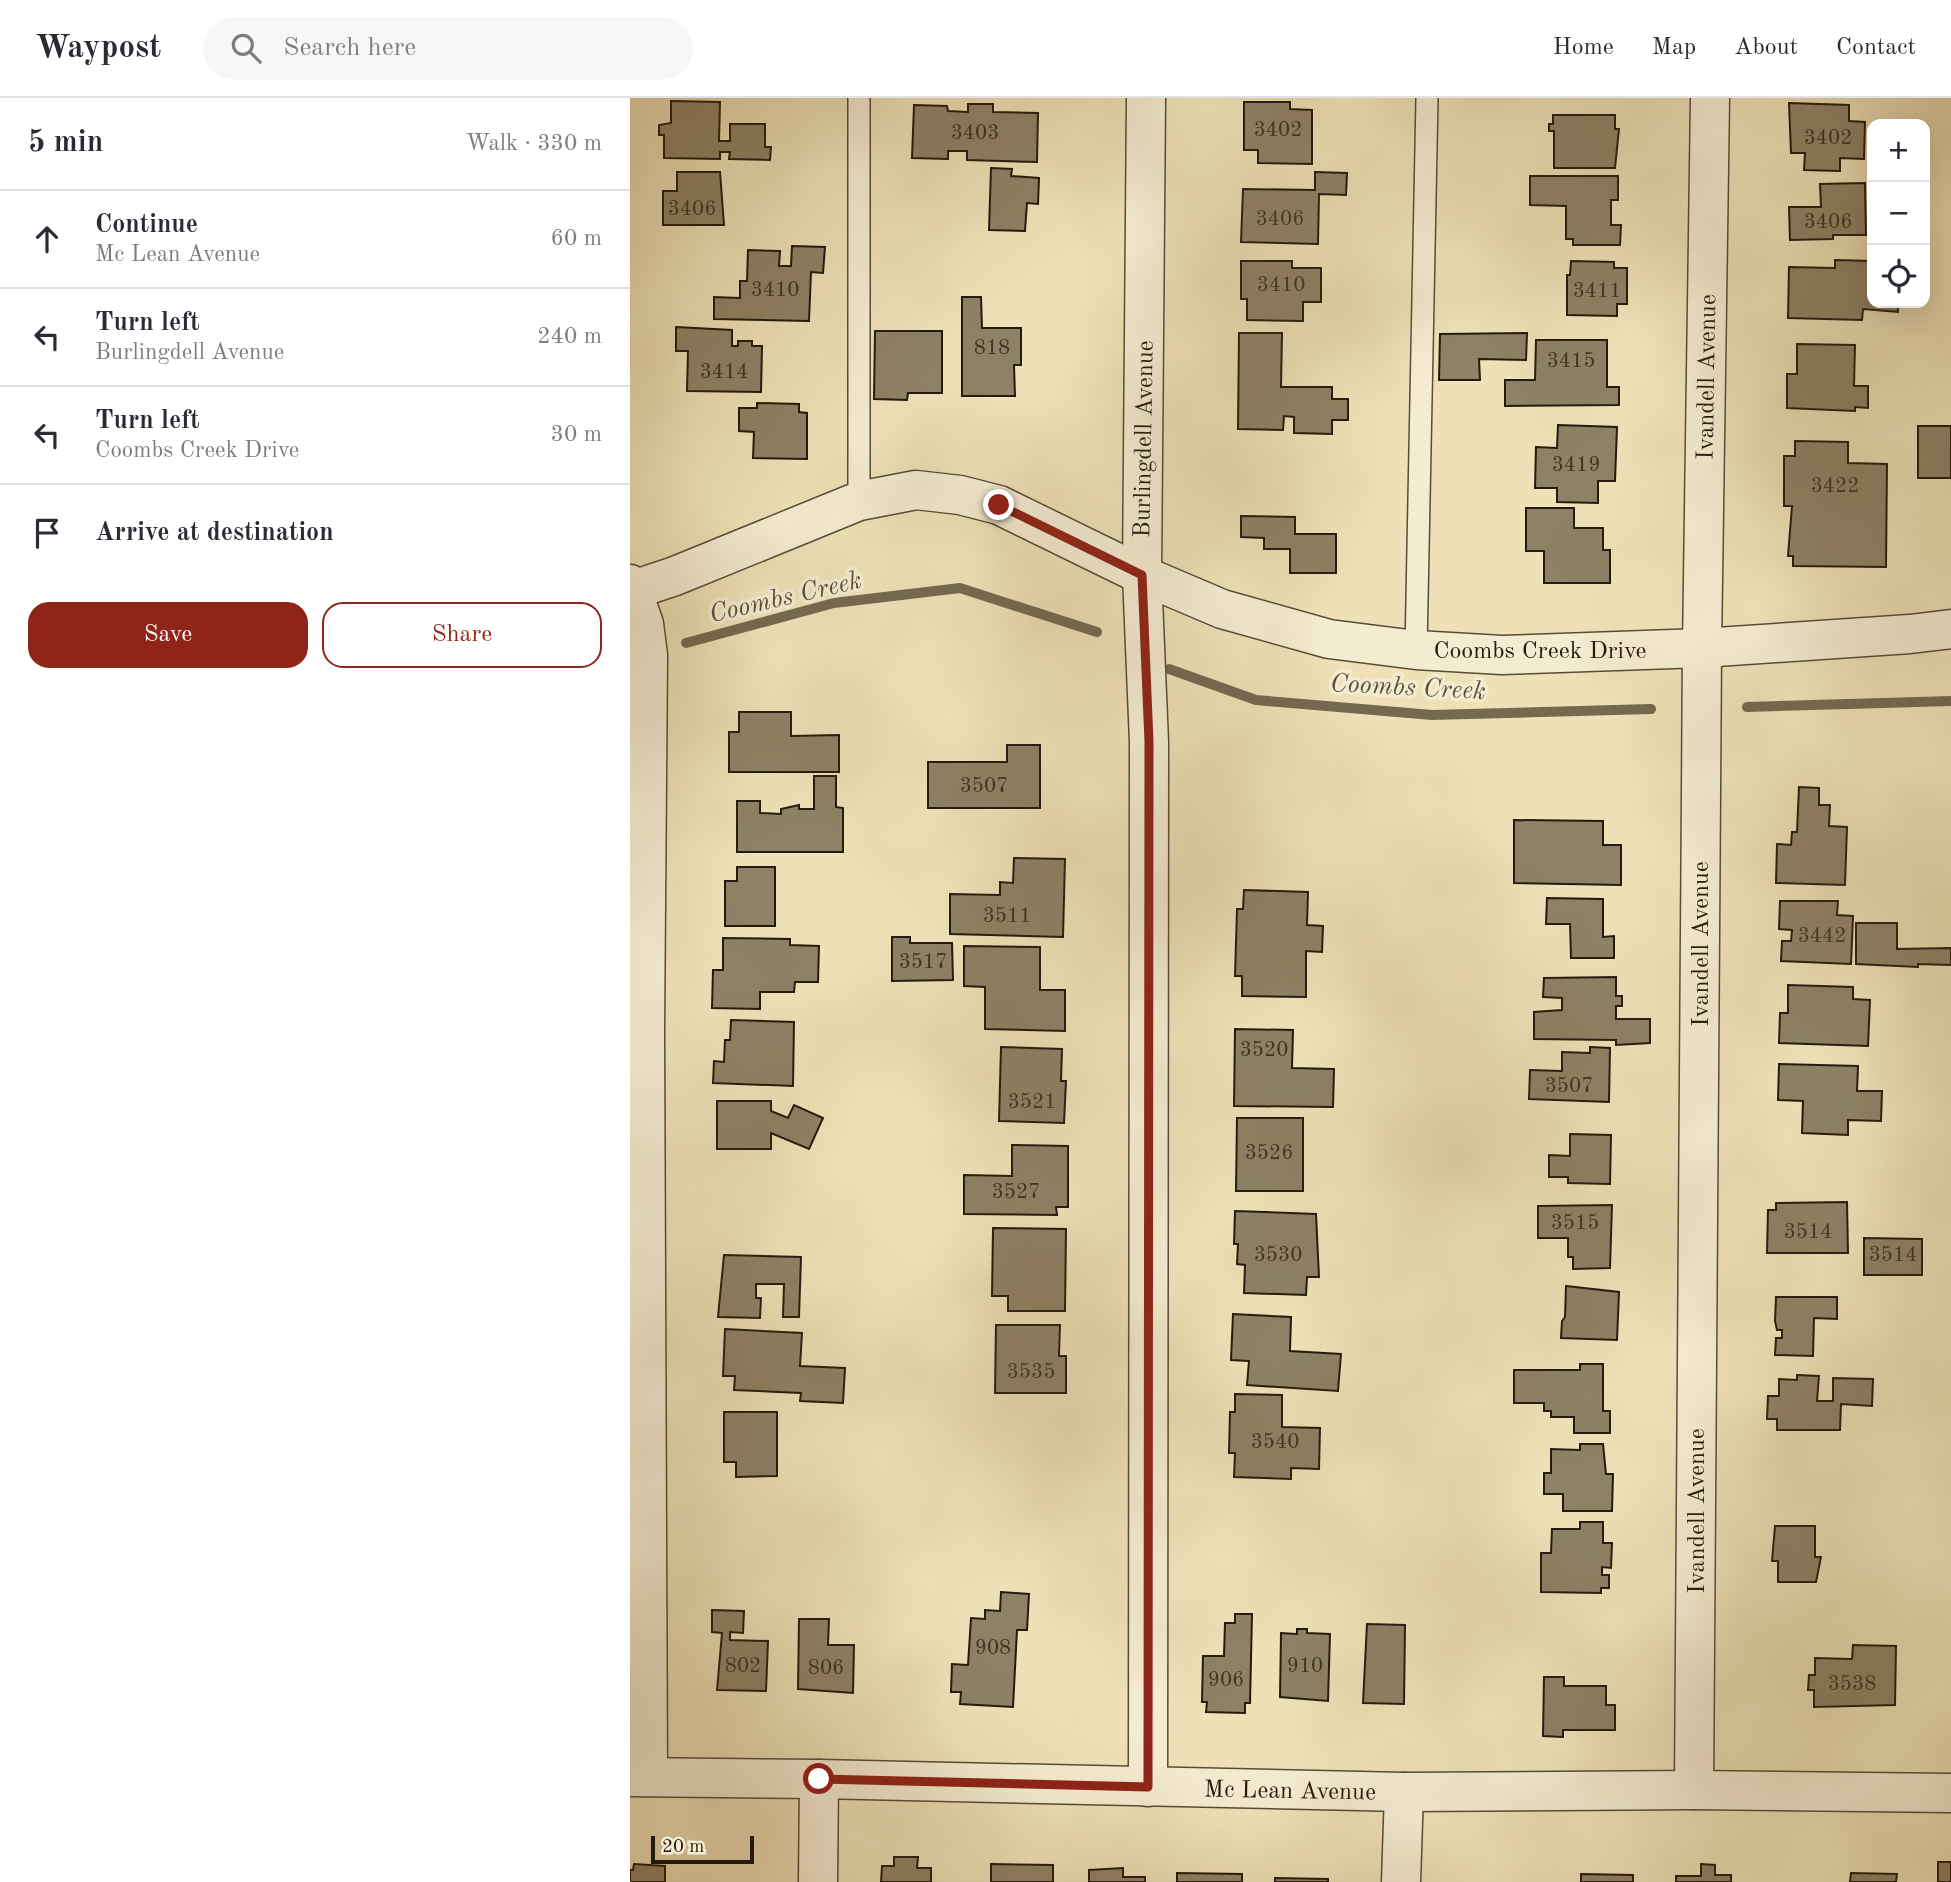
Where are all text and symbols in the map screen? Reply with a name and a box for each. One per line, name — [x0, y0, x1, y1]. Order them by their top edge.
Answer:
search box — [203, 17, 693, 80]
icon: search — [227, 29, 265, 67]
text: Waypost — [35, 32, 161, 65]
text: Search here — [283, 35, 416, 61]
text: Home — [1553, 36, 1614, 60]
text: Map — [1652, 36, 1696, 60]
text: About — [1734, 36, 1798, 60]
text: Contact — [1836, 36, 1916, 60]
map controls — [1867, 119, 1930, 308]
button: + — [1867, 119, 1930, 182]
house number: 3402 — [1254, 120, 1302, 141]
house number: 3403 — [951, 123, 999, 144]
text: 5 min — [28, 128, 103, 158]
house number: 3402 — [1804, 128, 1852, 149]
text: Walk · 330 m — [466, 132, 602, 155]
button: − — [1867, 182, 1930, 245]
house number: 3406 — [668, 199, 716, 220]
house number: 3406 — [1256, 209, 1304, 230]
text: Continue — [95, 212, 198, 238]
house number: 3406 — [1804, 212, 1852, 233]
icon: ahead — [28, 220, 66, 258]
text: 60 m — [551, 227, 602, 250]
text: Mc Lean Avenue — [95, 243, 260, 266]
button: locate — [1867, 245, 1930, 308]
house number: 3410 — [1257, 275, 1305, 296]
house number: 3410 — [751, 280, 799, 301]
house number: 3411 — [1573, 281, 1621, 302]
street label: Ivandell Avenue — [1695, 294, 1721, 460]
text: Turn left — [95, 310, 200, 336]
icon: left — [28, 318, 66, 356]
text: 240 m — [537, 325, 602, 348]
house number: 818 — [974, 338, 1010, 359]
street label: Burlingdell Avenue — [1131, 340, 1159, 538]
text: Burlingdell Avenue — [95, 341, 284, 364]
house number: 3415 — [1547, 351, 1595, 372]
house number: 3414 — [700, 362, 748, 383]
text: Turn left — [95, 408, 200, 434]
icon: left — [28, 416, 66, 454]
text: 30 m — [551, 423, 602, 446]
text: Coombs Creek Drive — [95, 439, 299, 462]
house number: 3419 — [1552, 455, 1600, 476]
house number: 3422 — [1811, 476, 1859, 497]
route end — [983, 489, 1014, 520]
icon: arrive — [28, 514, 66, 552]
text: Arrive at destination — [95, 520, 334, 546]
water label: Coombs Creek — [707, 568, 864, 628]
button: Save — [28, 602, 308, 668]
button: Share — [322, 602, 602, 668]
street label: Coombs Creek Drive — [1433, 640, 1647, 664]
water label: Coombs Creek — [1329, 671, 1486, 705]
house number: 3507 — [960, 776, 1008, 797]
street label: Ivandell Avenue — [1690, 861, 1714, 1027]
house number: 3511 — [983, 906, 1031, 927]
house number: 3442 — [1798, 926, 1846, 947]
house number: 3517 — [899, 952, 947, 973]
house number: 3520 — [1240, 1040, 1288, 1061]
house number: 3507 — [1545, 1076, 1593, 1097]
house number: 3521 — [1008, 1092, 1056, 1113]
house number: 3526 — [1245, 1143, 1293, 1164]
house number: 3527 — [992, 1182, 1040, 1203]
house number: 3515 — [1551, 1213, 1599, 1234]
house number: 3514 — [1784, 1222, 1832, 1243]
house number: 3530 — [1254, 1245, 1302, 1266]
house number: 3514 — [1869, 1245, 1917, 1266]
house number: 3535 — [1007, 1362, 1055, 1383]
street label: Ivandell Avenue — [1686, 1428, 1710, 1594]
house number: 3540 — [1251, 1432, 1299, 1453]
house number: 908 — [975, 1638, 1011, 1659]
house number: 802 — [725, 1656, 761, 1677]
house number: 910 — [1287, 1656, 1323, 1677]
house number: 806 — [808, 1658, 844, 1679]
house number: 906 — [1208, 1670, 1244, 1691]
house number: 3538 — [1828, 1674, 1876, 1695]
route start — [803, 1763, 834, 1794]
street label: Mc Lean Avenue — [1204, 1778, 1376, 1806]
scale bar — [651, 1833, 754, 1865]
text: 20 m — [662, 1838, 704, 1857]

